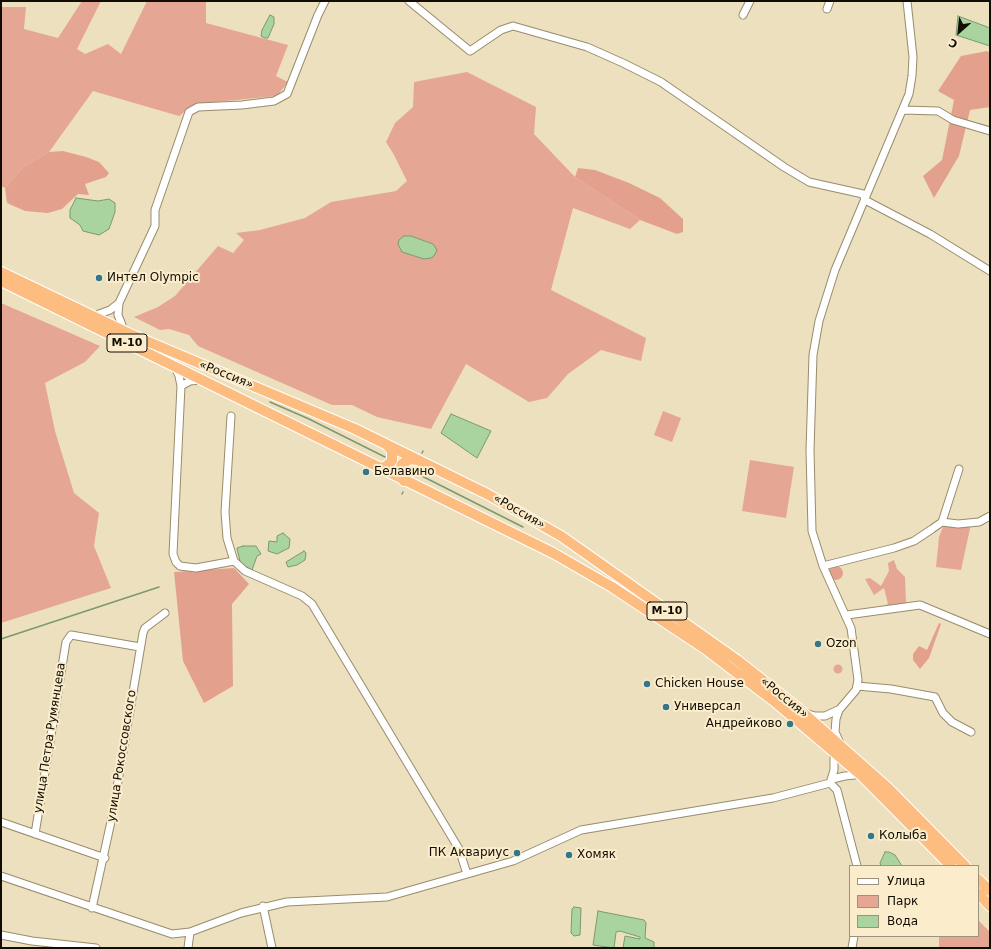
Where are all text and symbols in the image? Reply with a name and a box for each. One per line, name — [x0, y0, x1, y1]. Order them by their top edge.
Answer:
north arrow — [939, 12, 979, 52]
text: С — [947, 36, 960, 51]
place label: Интел Olympic — [107, 271, 199, 285]
marker: Интел Olympic — [94, 273, 104, 283]
road number: М-10 — [107, 334, 147, 352]
street label: «Россия» — [197, 358, 255, 392]
place label: Белавино — [374, 465, 435, 479]
marker: Белавино — [361, 467, 371, 477]
street label: «Россия» — [491, 491, 547, 533]
road number: М-10 — [647, 602, 687, 620]
place label: Ozon — [826, 637, 857, 651]
marker: Ozon — [813, 639, 823, 649]
street label: улица Петра Румянцева — [31, 662, 69, 814]
street label: «Россия» — [757, 674, 811, 722]
place label: Chicken House — [655, 677, 744, 691]
marker: Chicken House — [642, 679, 652, 689]
street label: улица Рокоссовского — [104, 689, 140, 823]
place label: Универсал — [674, 700, 741, 714]
marker: Универсал — [661, 702, 671, 712]
place label: Андрейково — [706, 717, 782, 731]
marker: Андрейково — [785, 719, 795, 729]
place label: Колыба — [879, 829, 927, 843]
marker: Колыба — [866, 831, 876, 841]
place label: ПК Аквариус — [429, 846, 509, 860]
marker: ПК Аквариус — [512, 848, 522, 858]
place label: Хомяк — [577, 848, 616, 862]
marker: Хомяк — [564, 850, 574, 860]
legend — [849, 865, 979, 937]
text: Улица — [887, 874, 925, 888]
text: Парк — [887, 894, 918, 908]
text: Вода — [887, 914, 918, 928]

